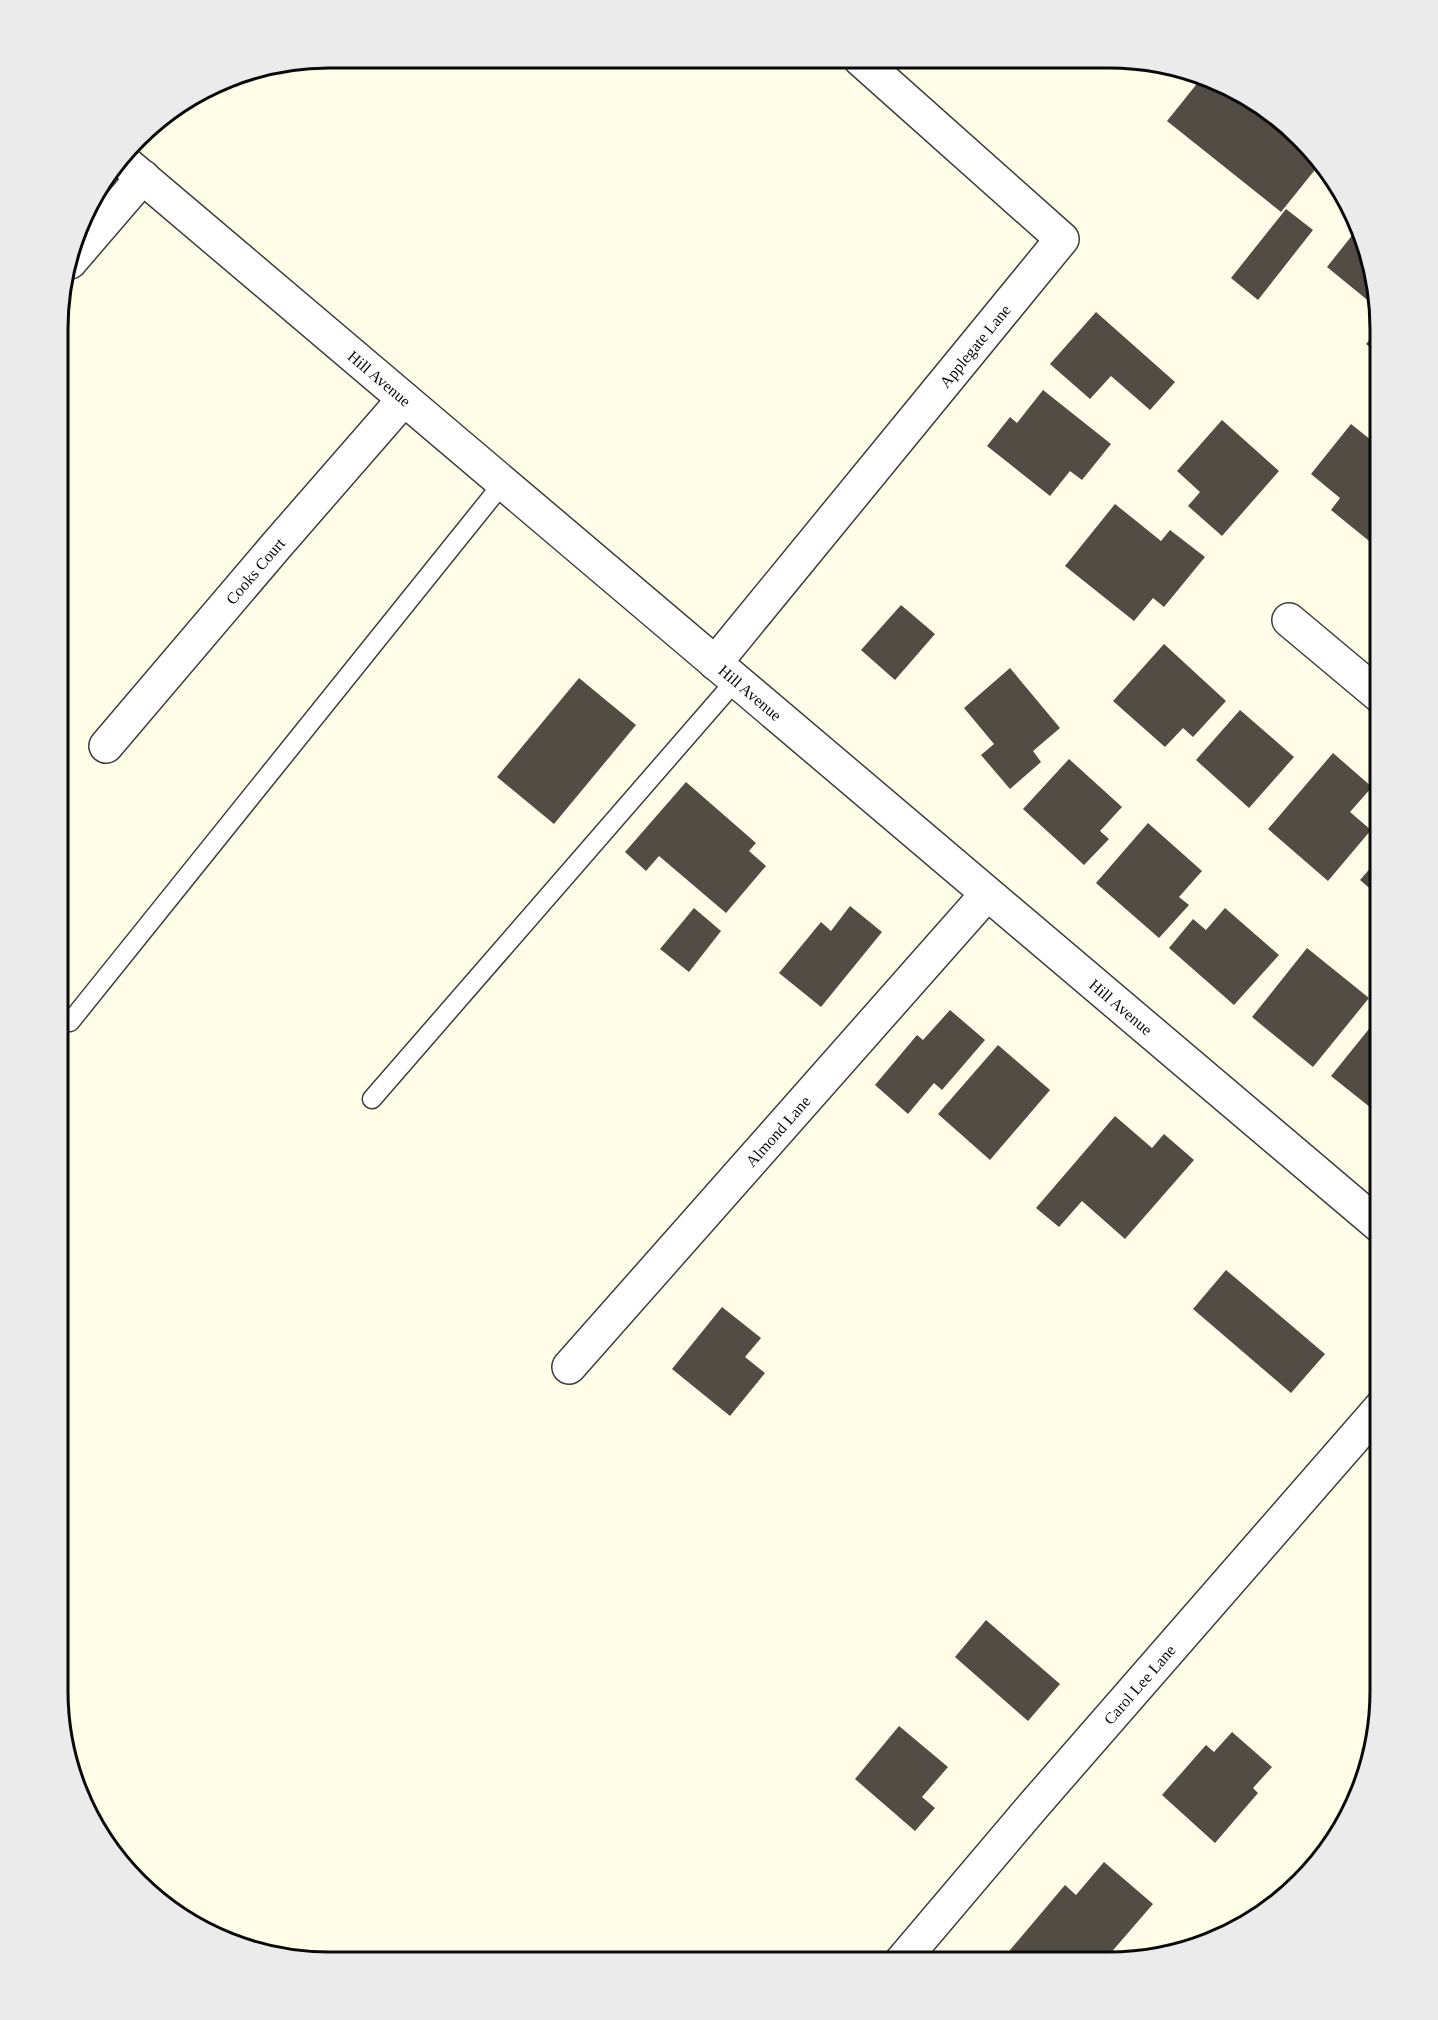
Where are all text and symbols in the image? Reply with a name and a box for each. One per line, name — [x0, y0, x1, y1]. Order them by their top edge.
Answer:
street label: Applegate Lane — [936, 301, 1014, 391]
street label: Hill Avenue — [345, 347, 414, 410]
street label: Cooks Court — [223, 534, 289, 608]
street label: Hill Avenue — [715, 662, 785, 724]
street label: Hill Avenue — [1086, 976, 1155, 1038]
street label: Almond Lane — [742, 1093, 814, 1170]
street label: Carol Lee Lane — [1101, 1641, 1179, 1728]

